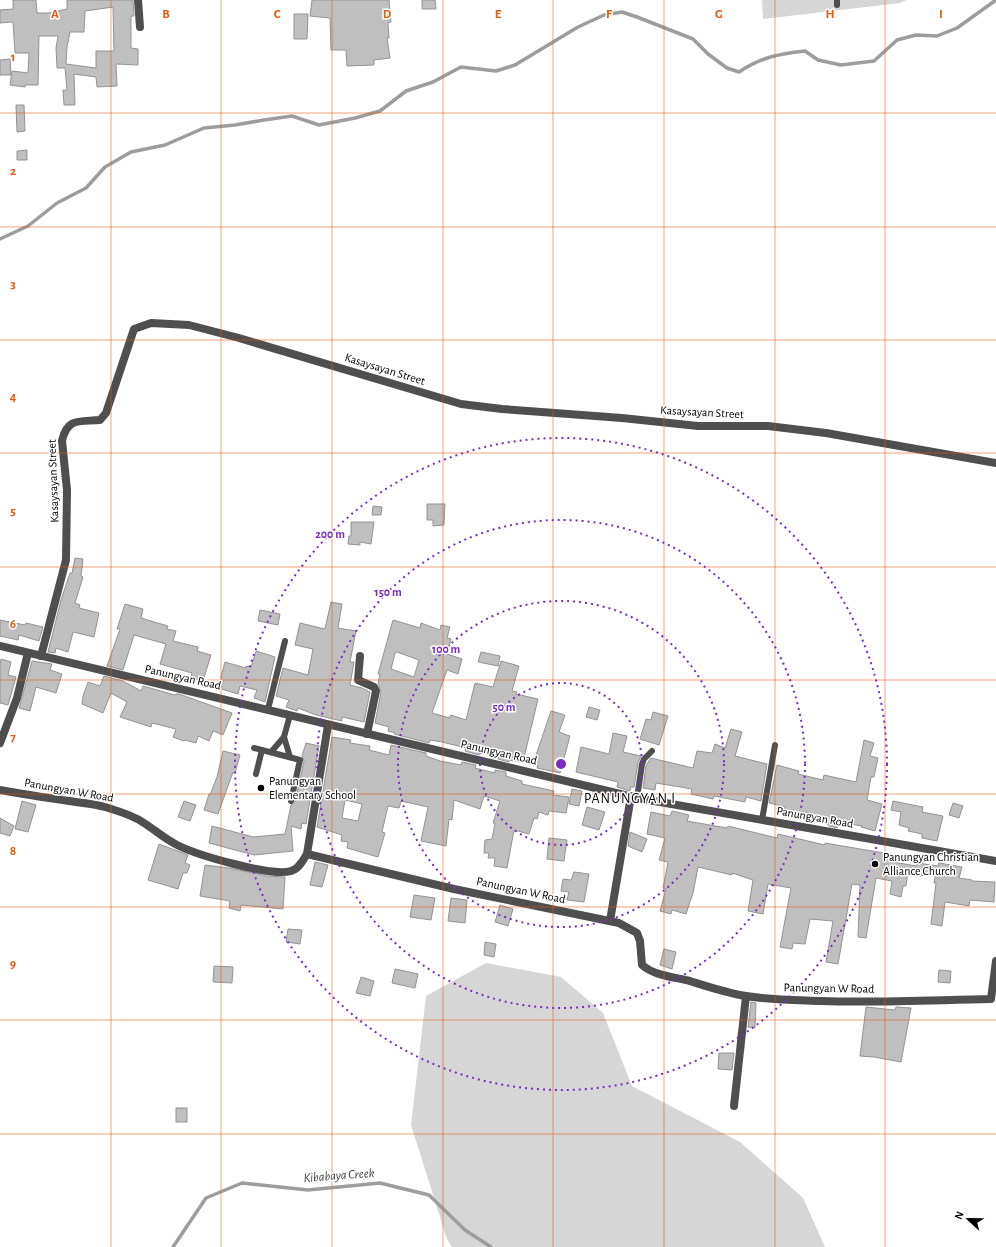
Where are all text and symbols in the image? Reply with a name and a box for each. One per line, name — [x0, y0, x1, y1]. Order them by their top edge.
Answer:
text: A — [51, 8, 59, 21]
text: B — [162, 8, 170, 21]
text: C — [274, 8, 281, 21]
text: D — [383, 8, 392, 21]
text: E — [495, 8, 502, 21]
text: F — [606, 8, 613, 21]
text: G — [715, 8, 723, 21]
text: H — [825, 8, 835, 21]
text: I — [939, 8, 943, 21]
text: 1 — [11, 51, 15, 64]
text: 2 — [10, 165, 16, 178]
text: 3 — [10, 278, 16, 291]
street label: Kasaysayan Street — [343, 351, 427, 388]
text: 4 — [10, 391, 17, 404]
street label: Kasaysayan Street — [660, 404, 744, 421]
street label: Kasaysayan Street — [46, 439, 61, 523]
text: 5 — [10, 505, 16, 518]
text: 200 m — [315, 528, 345, 540]
text: 150 m — [374, 586, 402, 598]
text: 6 — [10, 618, 16, 631]
text: 100 m — [432, 643, 460, 655]
street label: Panungyan Road — [143, 662, 222, 693]
text: 50 m — [493, 701, 516, 713]
text: 7 — [10, 731, 16, 744]
street label: Panungyan Road — [459, 737, 538, 768]
centre of rings — [554, 757, 568, 771]
place label: Panungyan Elementary School — [269, 775, 356, 802]
street label: Panungyan W Road — [23, 776, 115, 805]
marker: Panungyan Elementary School — [256, 783, 266, 793]
district label: PANUNGYAN I — [584, 792, 676, 806]
street label: Panungyan Road — [775, 804, 854, 831]
text: 8 — [10, 845, 16, 858]
place label: Panungyan Christian Alliance Church — [883, 851, 979, 877]
marker: Panungyan Christian Alliance Church — [870, 859, 880, 869]
street label: Panungyan W Road — [475, 875, 567, 906]
text: 9 — [10, 958, 16, 971]
street label: Panungyan W Road — [784, 981, 874, 996]
water label: Kibabaya Creek — [303, 1167, 375, 1185]
north arrow — [948, 1199, 988, 1239]
text: N — [953, 1210, 966, 1221]

